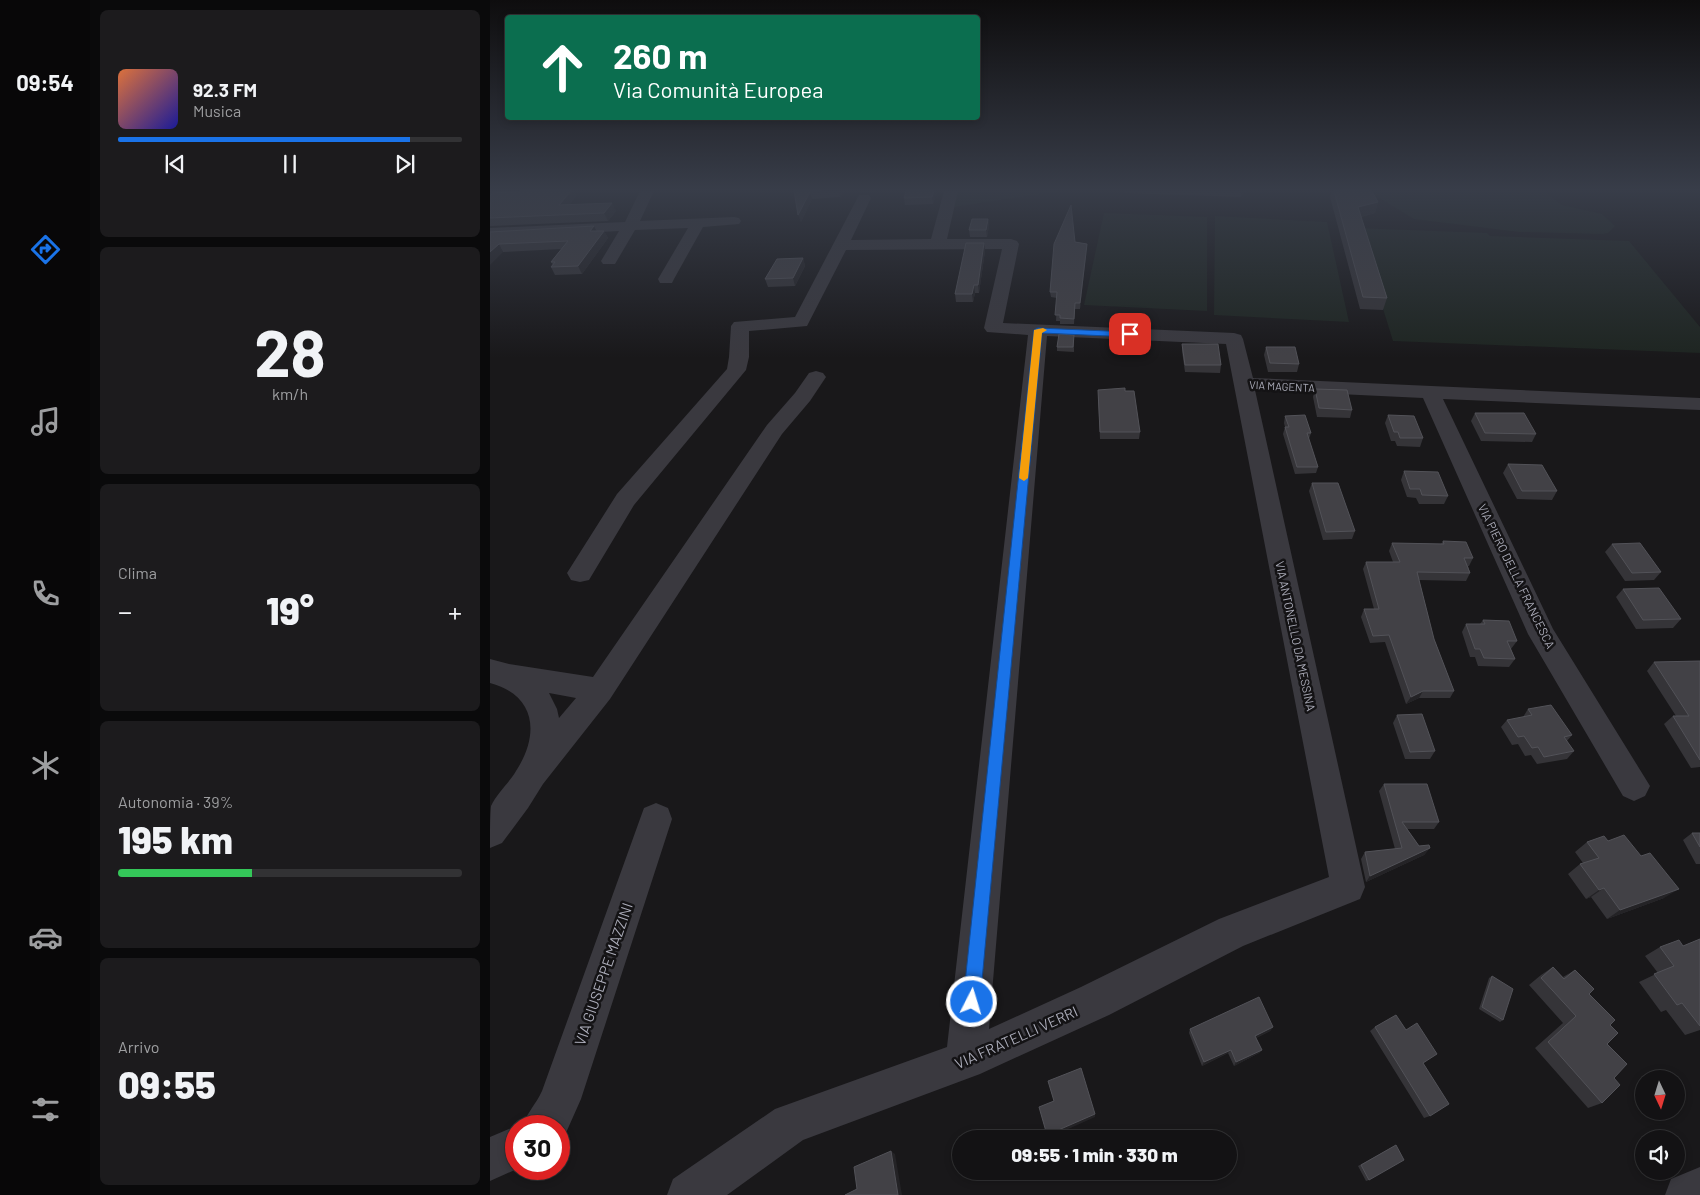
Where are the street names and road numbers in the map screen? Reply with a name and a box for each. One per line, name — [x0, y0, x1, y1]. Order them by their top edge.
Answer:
street label: VIA MAGENTA — [1249, 378, 1315, 394]
street label: VIA PIERO DELLA FRANCESCA — [1476, 501, 1558, 651]
street label: VIA ANTONELLO DA MESSINA — [1273, 560, 1319, 712]
street label: VIA GIUSEPPE MAZZINI — [570, 900, 636, 1048]
street label: VIA FRATELLI VERRI — [952, 1002, 1080, 1072]

